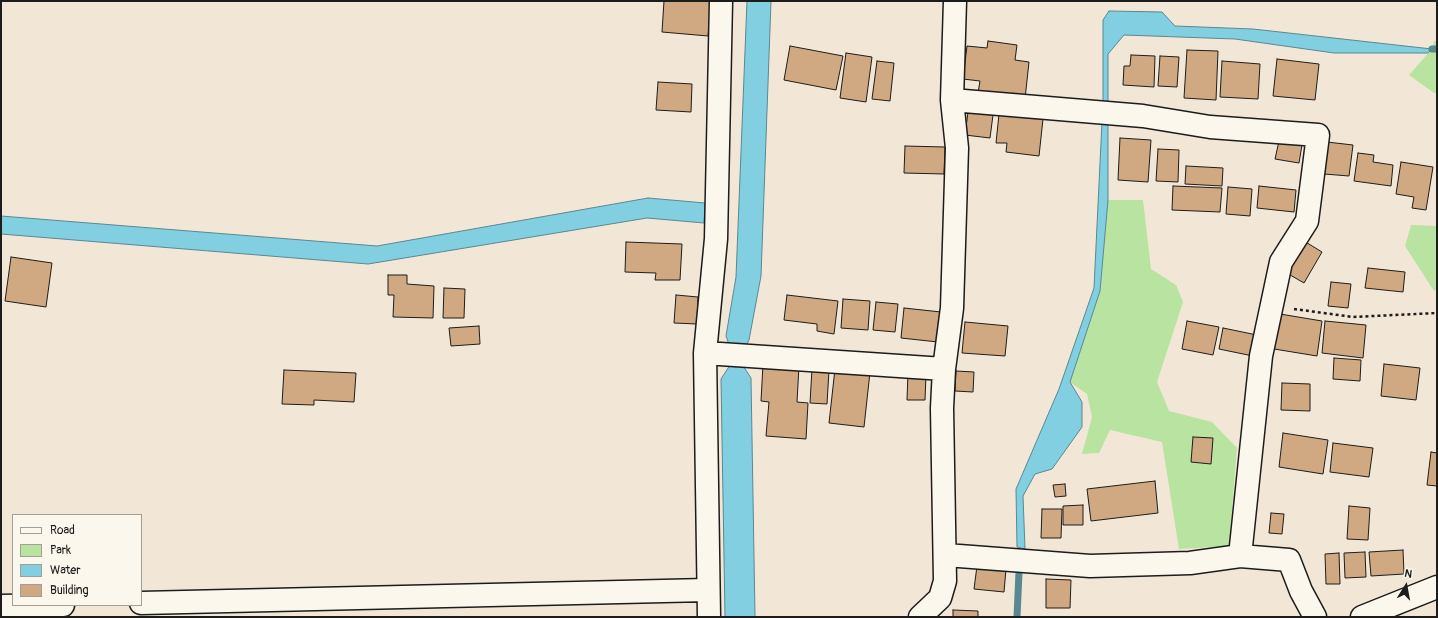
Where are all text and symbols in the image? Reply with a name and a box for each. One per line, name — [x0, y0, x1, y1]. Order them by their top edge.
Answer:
legend — [12, 514, 142, 606]
text: Road — [50, 523, 75, 538]
text: Park — [50, 543, 71, 558]
text: Water — [50, 563, 81, 578]
north arrow — [1386, 566, 1426, 606]
text: N — [1403, 567, 1413, 581]
text: Building — [50, 583, 89, 598]

